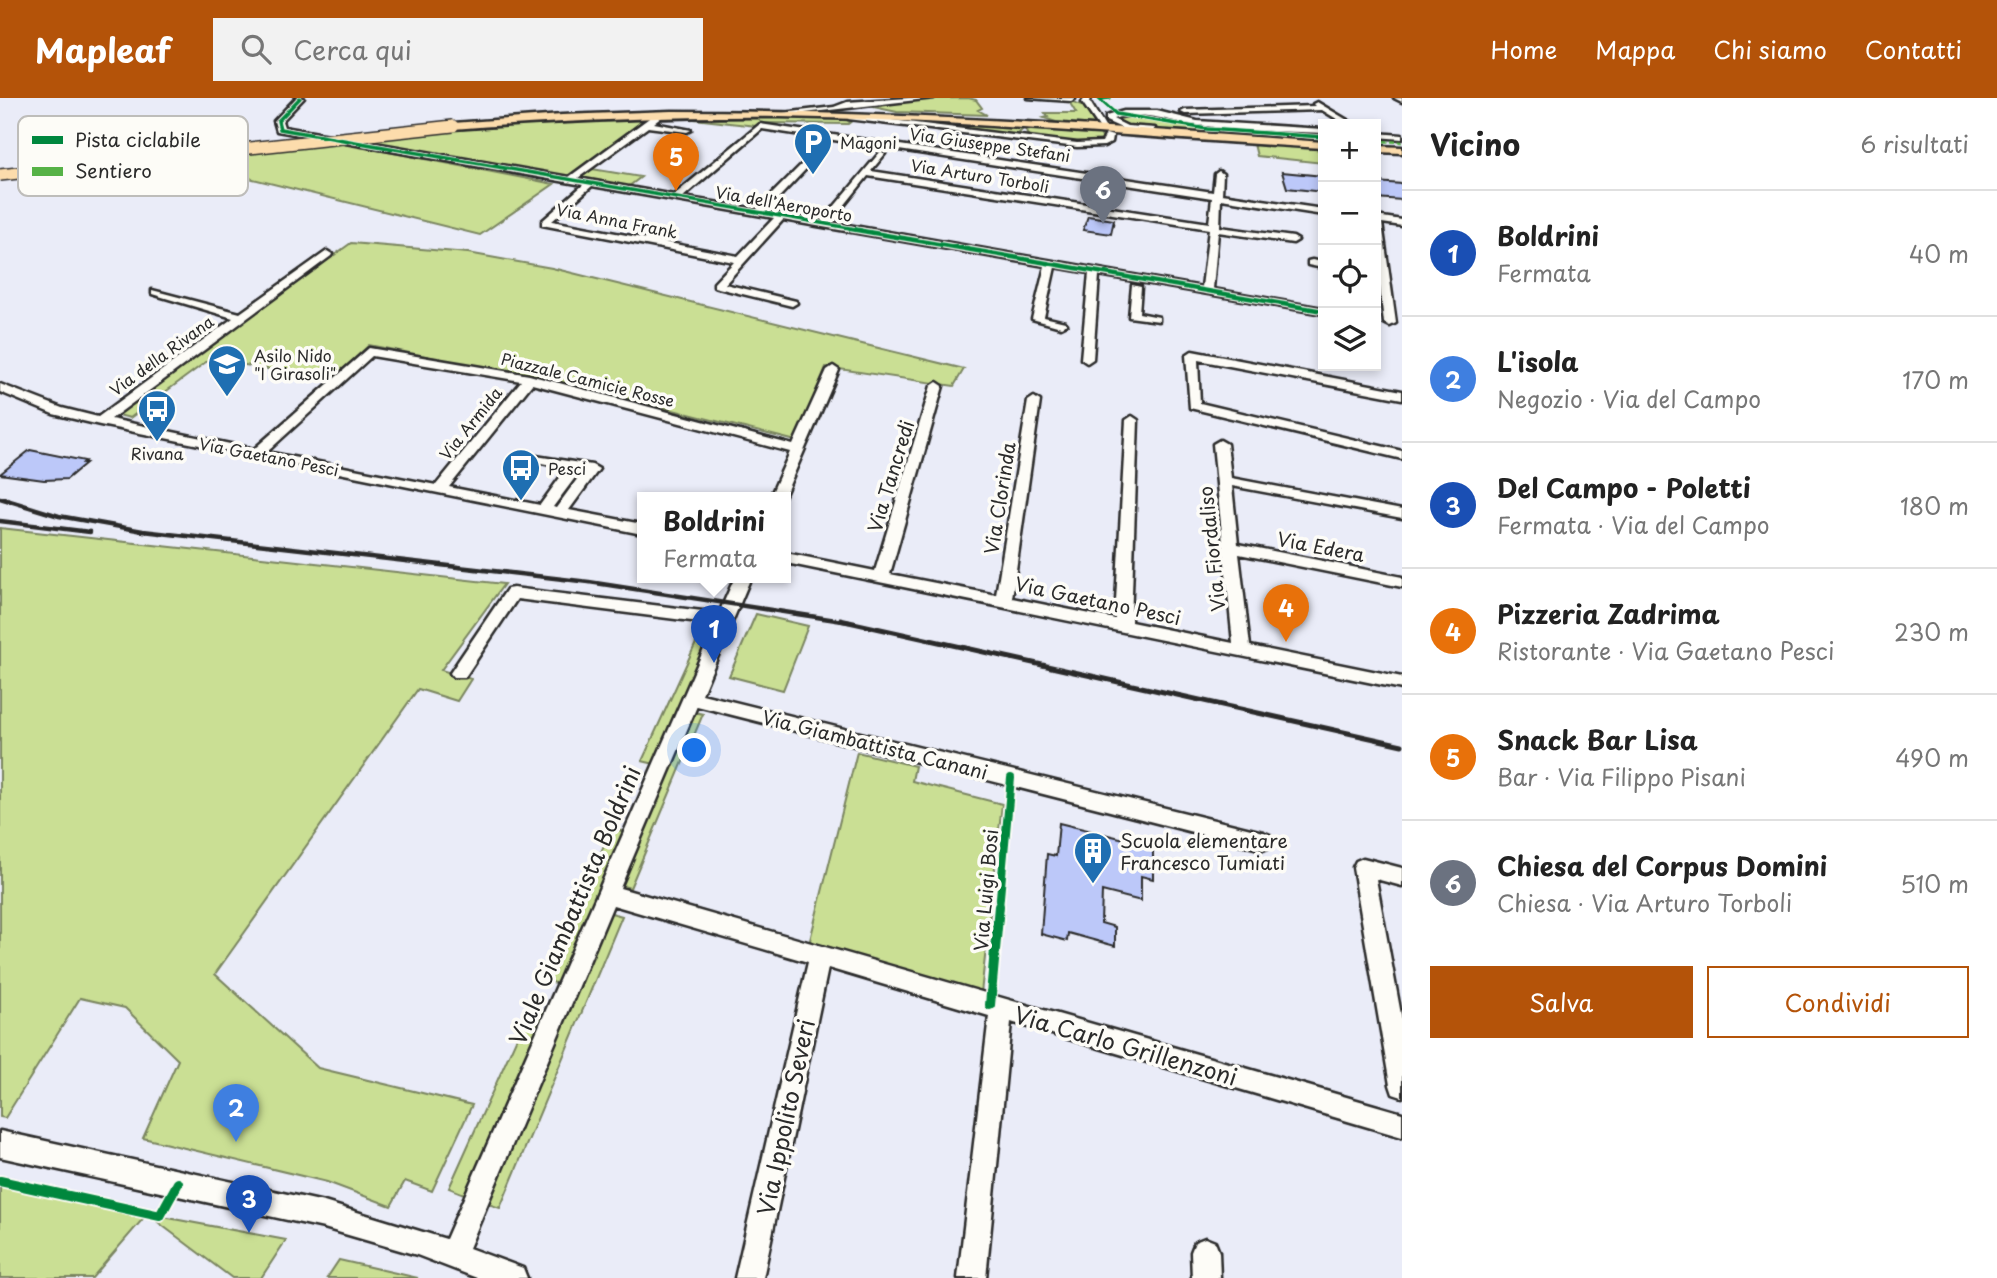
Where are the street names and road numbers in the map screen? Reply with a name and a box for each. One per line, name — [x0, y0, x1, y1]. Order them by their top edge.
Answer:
street label: Via Giuseppe Stefani — [908, 121, 1072, 167]
street label: Via Arturo Torboli — [909, 152, 1051, 198]
street label: Via dell'Aeroporto — [714, 179, 854, 227]
street label: Via Anna Frank — [554, 197, 680, 244]
street label: Via della Rivana — [104, 309, 218, 401]
street label: Piazzale Camicie Rosse — [499, 346, 677, 412]
street label: Via Armida — [433, 381, 507, 465]
street label: Via Tancredi — [860, 416, 920, 536]
street label: Via Gaetano Pesci — [197, 431, 341, 481]
street label: Via Clorinda — [976, 439, 1022, 556]
street label: Via Fiordaliso — [1190, 485, 1232, 613]
street label: Via Edera — [1275, 524, 1368, 568]
street label: Via Gaetano Pesci — [1013, 569, 1183, 631]
street label: Via Giambattista Canani — [759, 702, 991, 786]
street label: Viale Giambattista Boldrini — [499, 760, 649, 1050]
street label: Via Luigi Bosi — [966, 828, 1004, 952]
street label: Via Carlo Grillenzoni — [1010, 996, 1242, 1094]
street label: Via Ippolito Severi — [747, 1016, 823, 1218]

